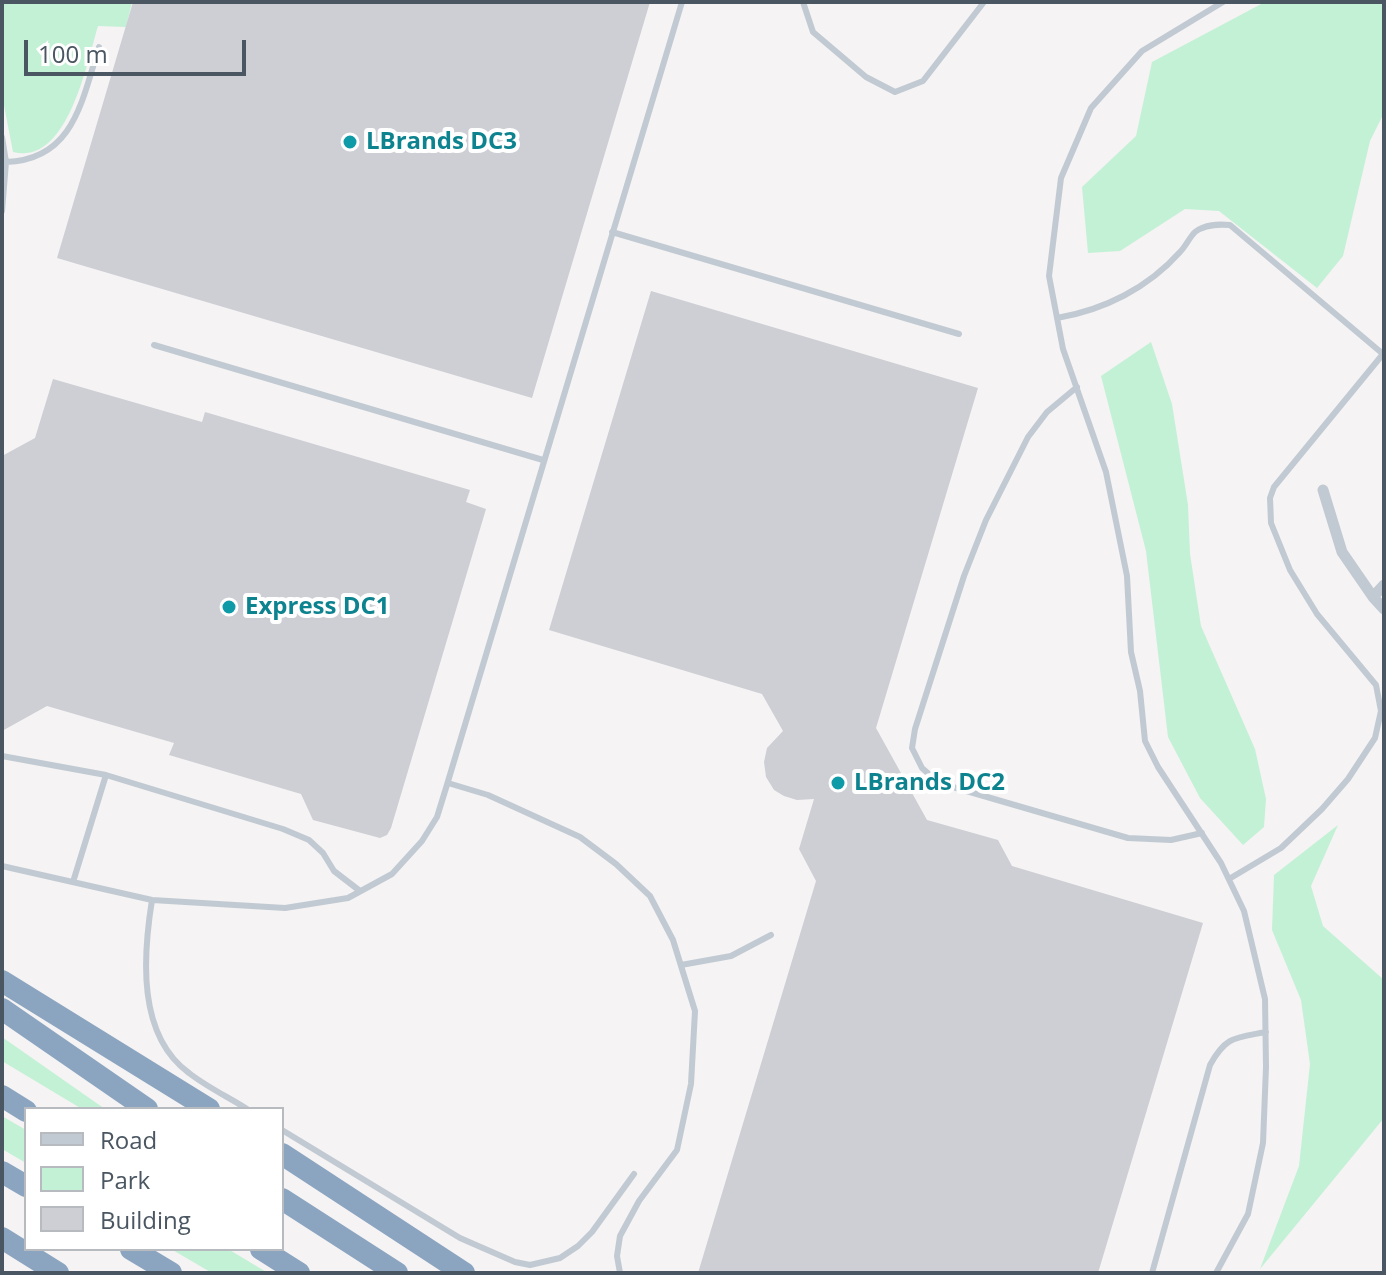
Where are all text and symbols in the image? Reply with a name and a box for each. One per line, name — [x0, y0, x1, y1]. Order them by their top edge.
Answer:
scale bar — [28, 24, 250, 74]
text: 100 m — [38, 37, 108, 70]
place label: LBrands DC3 — [366, 128, 517, 156]
marker: LBrands DC3 — [341, 133, 359, 151]
place label: Express DC1 — [245, 593, 389, 621]
marker: Express DC1 — [220, 598, 238, 616]
place label: LBrands DC2 — [854, 769, 1005, 797]
marker: LBrands DC2 — [829, 774, 847, 792]
legend — [24, 1107, 284, 1251]
text: Road — [100, 1123, 157, 1156]
text: Park — [100, 1163, 150, 1196]
text: Building — [100, 1203, 191, 1236]

